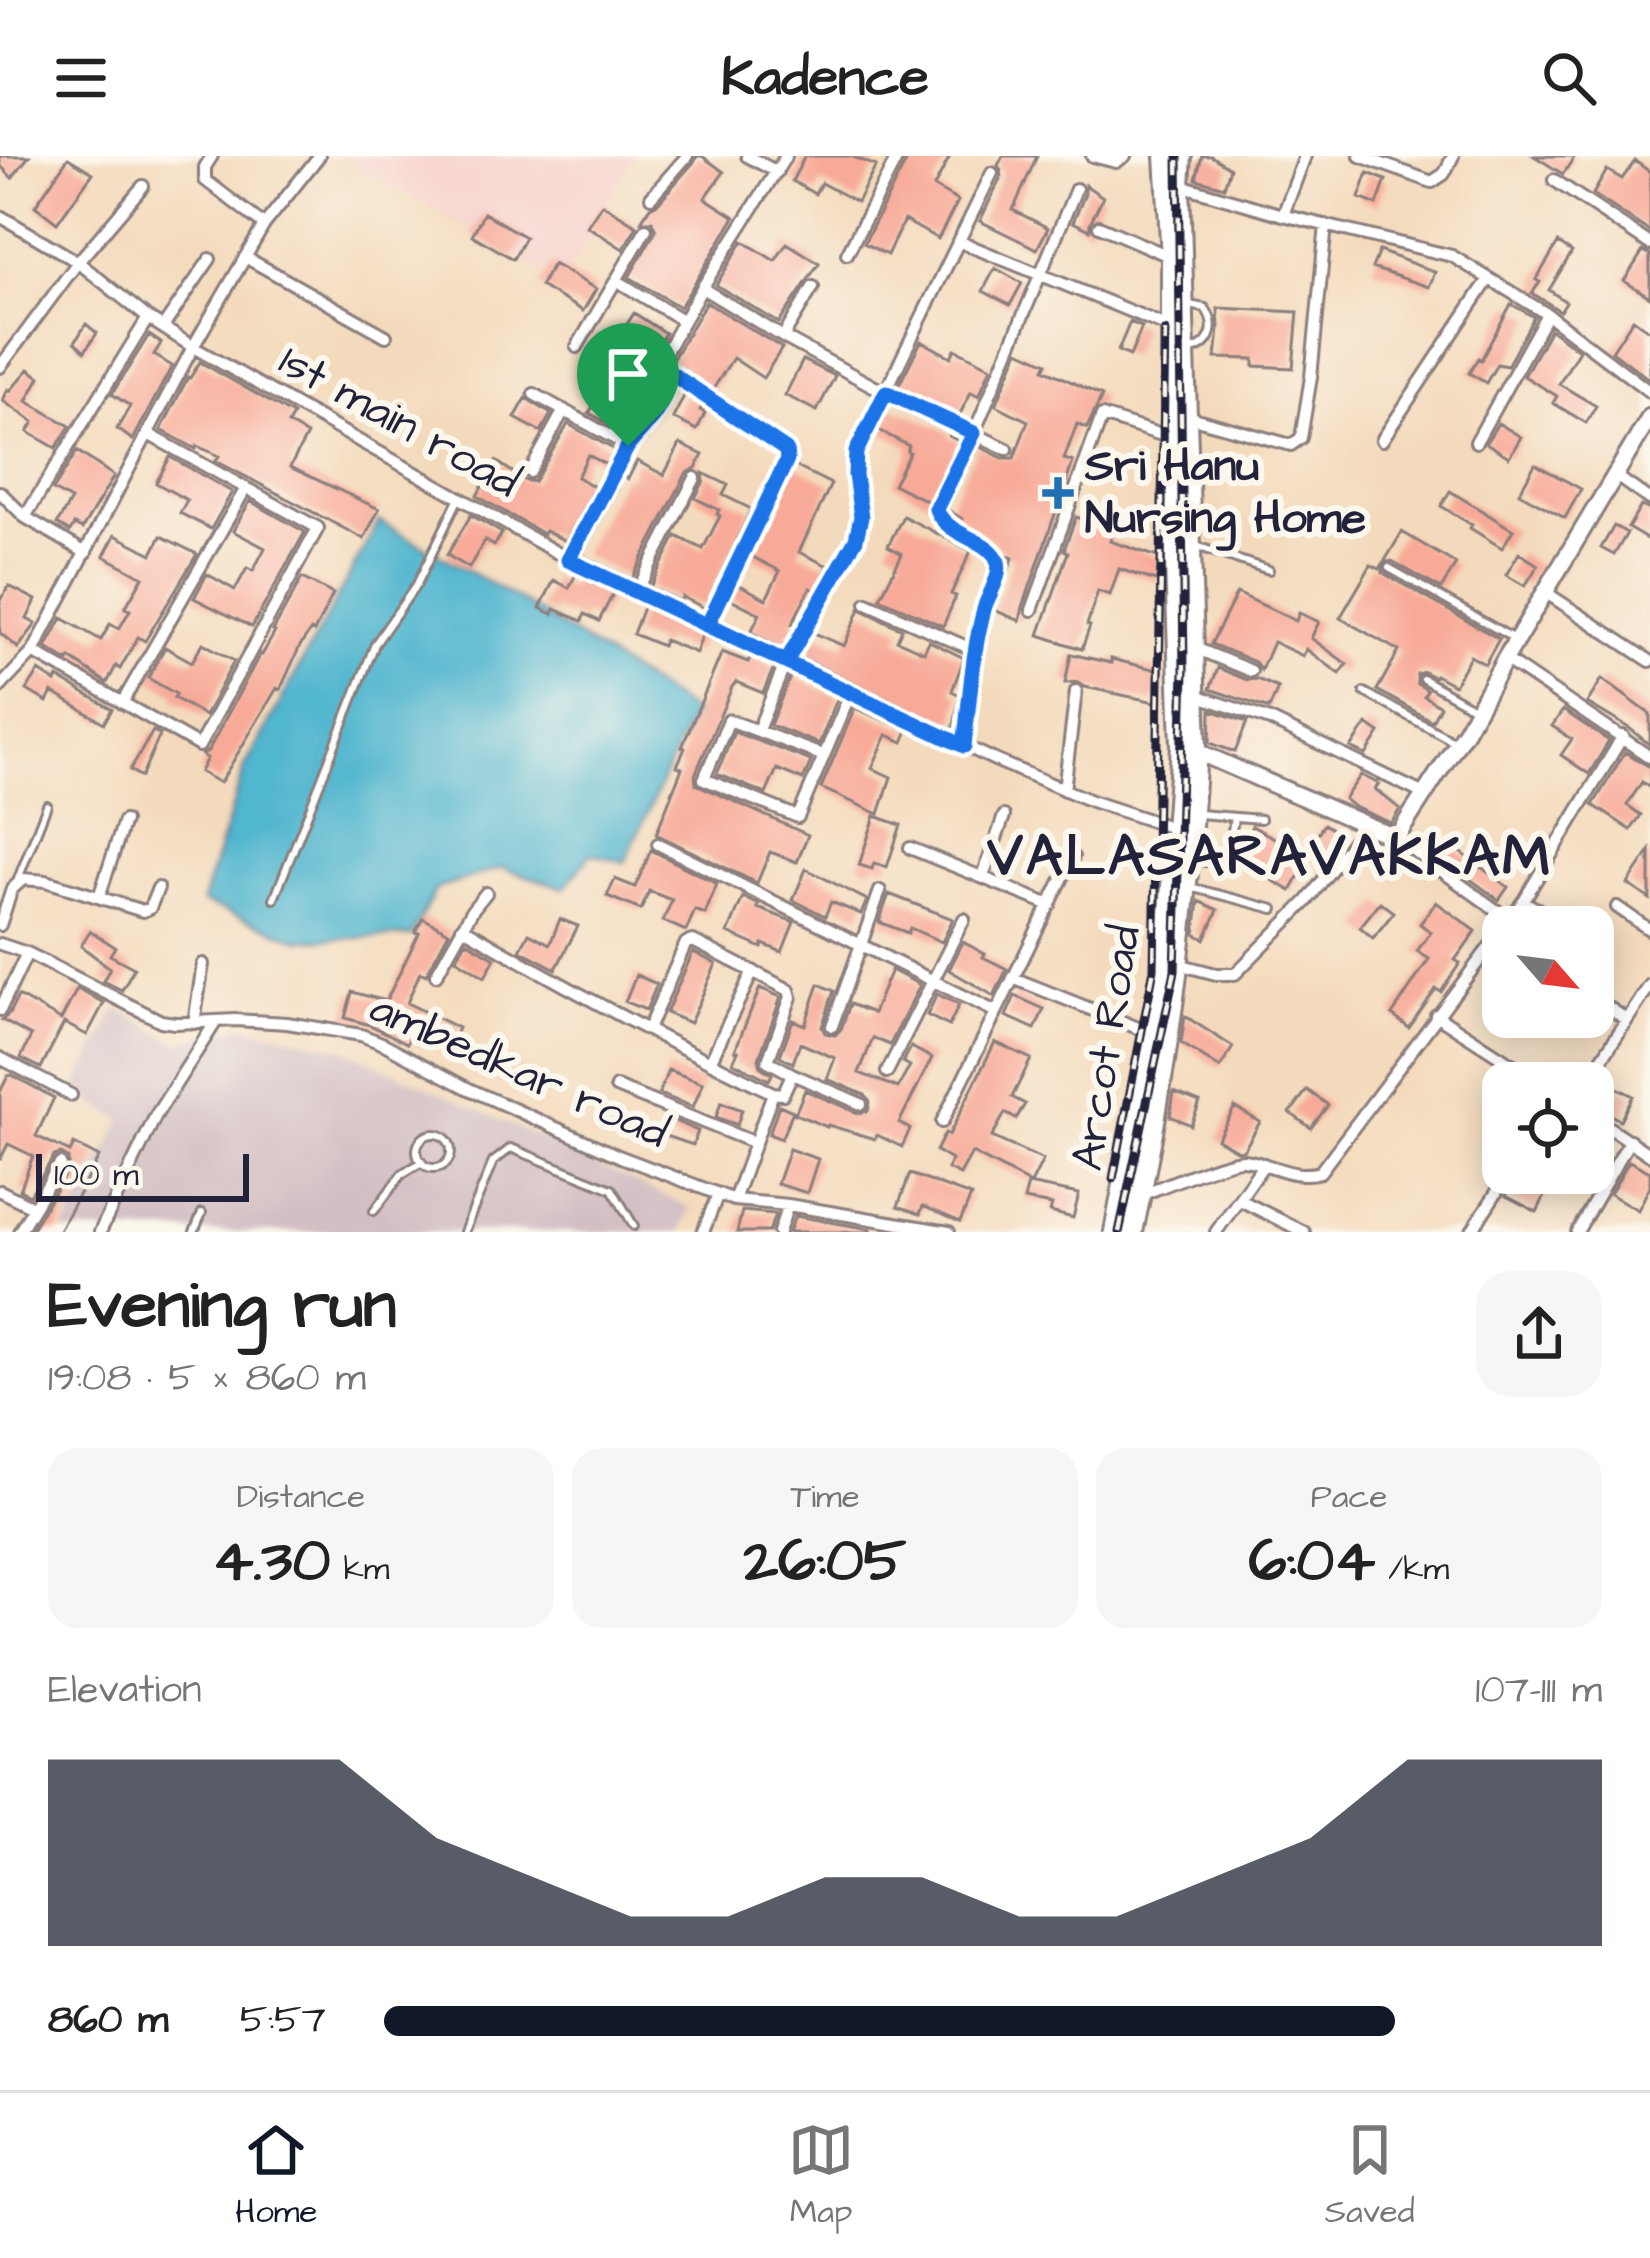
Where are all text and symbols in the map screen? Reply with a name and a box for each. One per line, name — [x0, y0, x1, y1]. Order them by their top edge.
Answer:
text: Kadence — [721, 41, 929, 116]
icon: menu — [48, 45, 114, 111]
icon: search — [1536, 45, 1602, 111]
pin — [577, 323, 679, 446]
street label: 1st main road — [268, 330, 530, 514]
icon: arrive — [595, 341, 661, 407]
place label: Sri Hanu Nursing Home — [1084, 436, 1366, 551]
marker: Sri Hanu Nursing Home — [1042, 477, 1074, 509]
district label: VALASARAVAKKAM — [986, 818, 1553, 897]
north arrow — [1482, 906, 1614, 1038]
map controls — [1482, 906, 1614, 1194]
street label: Arcot Road — [1057, 921, 1157, 1175]
street label: ambedkar road — [360, 978, 678, 1164]
button: locate — [1482, 1062, 1614, 1194]
scale bar — [36, 1148, 249, 1201]
text: 100 m — [54, 1152, 139, 1198]
text: Evening run — [48, 1261, 396, 1353]
button: share — [1476, 1271, 1602, 1397]
text: 19:08 · 5 × 860 m — [48, 1352, 366, 1406]
text: Distance — [237, 1474, 365, 1520]
text: Time — [790, 1474, 860, 1520]
text: Pace — [1311, 1474, 1387, 1520]
text: 4.30 — [213, 1520, 330, 1603]
text: 26:05 — [744, 1520, 906, 1603]
text: 6:04 — [1249, 1520, 1375, 1603]
text: km — [330, 1546, 389, 1592]
text: /km — [1375, 1546, 1449, 1592]
text: Elevation — [48, 1664, 202, 1718]
text: 107–111 m — [1475, 1664, 1602, 1718]
text: 860 m — [48, 1994, 168, 2048]
text: 5:57 — [240, 1994, 326, 2048]
tab: Home — [235, 2117, 317, 2235]
tab: Map — [788, 2117, 854, 2235]
tab: Saved — [1325, 2117, 1415, 2235]

